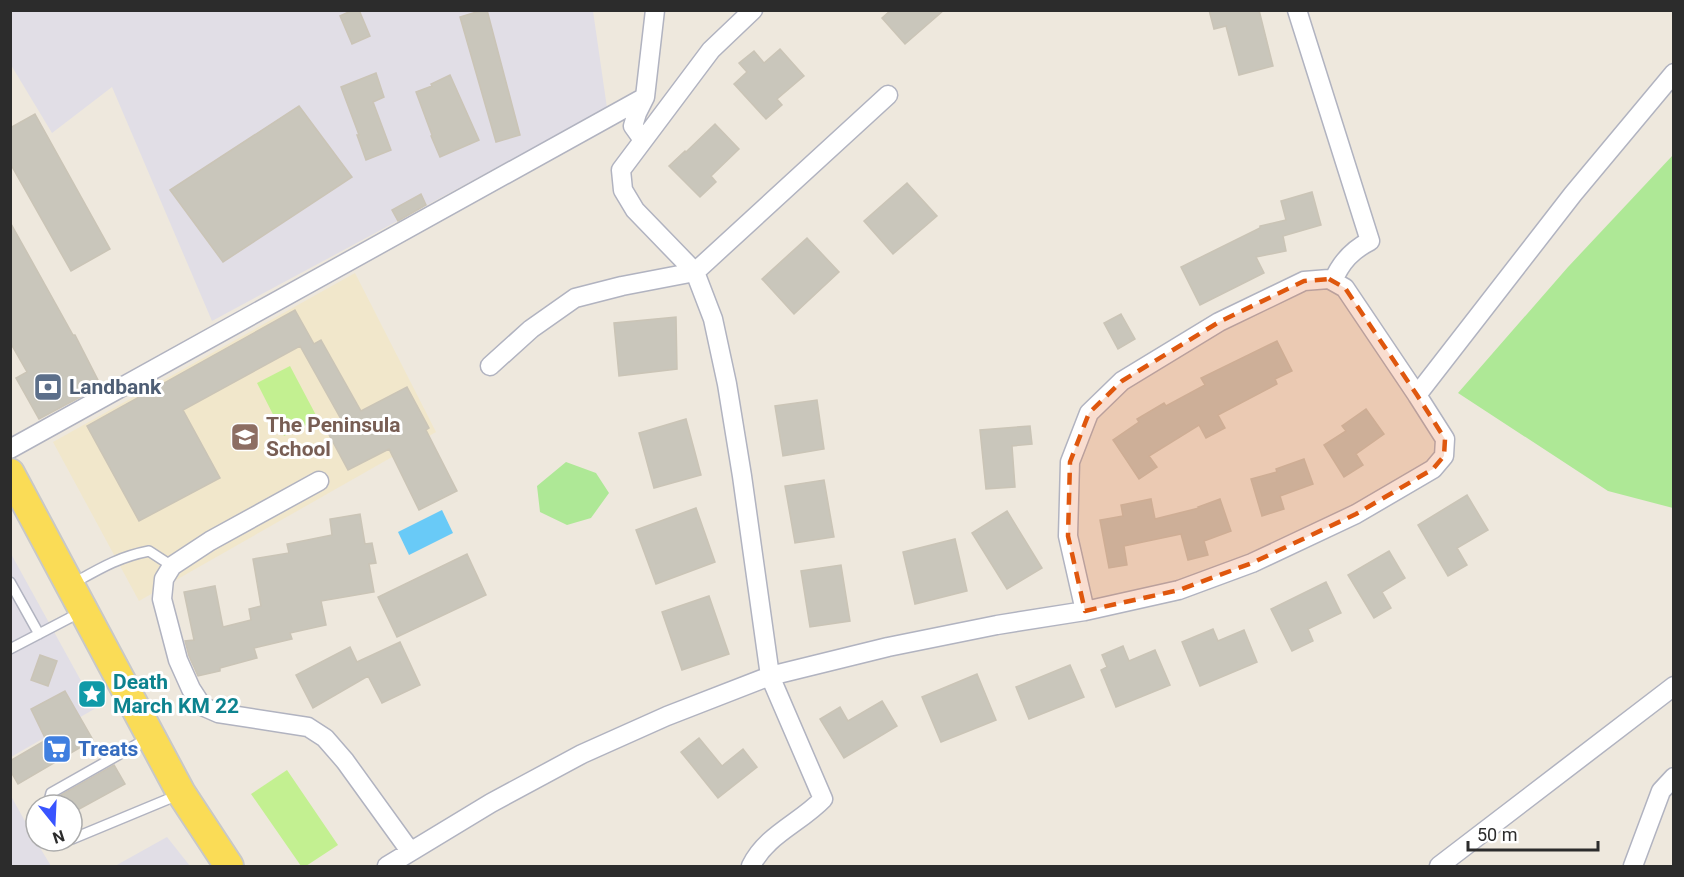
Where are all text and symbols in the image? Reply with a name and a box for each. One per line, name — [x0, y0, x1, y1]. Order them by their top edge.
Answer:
bank icon: Landbank — [32, 371, 64, 403]
place label: Landbank — [69, 375, 162, 399]
place label: The Peninsula School — [266, 413, 401, 461]
school or university icon: The Peninsula School — [229, 421, 261, 453]
place label: Death March KM 22 — [113, 670, 239, 718]
place icon: Death March KM 22 — [76, 678, 108, 710]
supermarket icon: Treats — [41, 733, 73, 765]
place label: Treats — [78, 737, 138, 761]
north arrow — [24, 793, 84, 853]
scale bar — [1468, 814, 1598, 852]
text: 50 m — [1477, 824, 1517, 845]
text: N — [50, 826, 67, 848]

